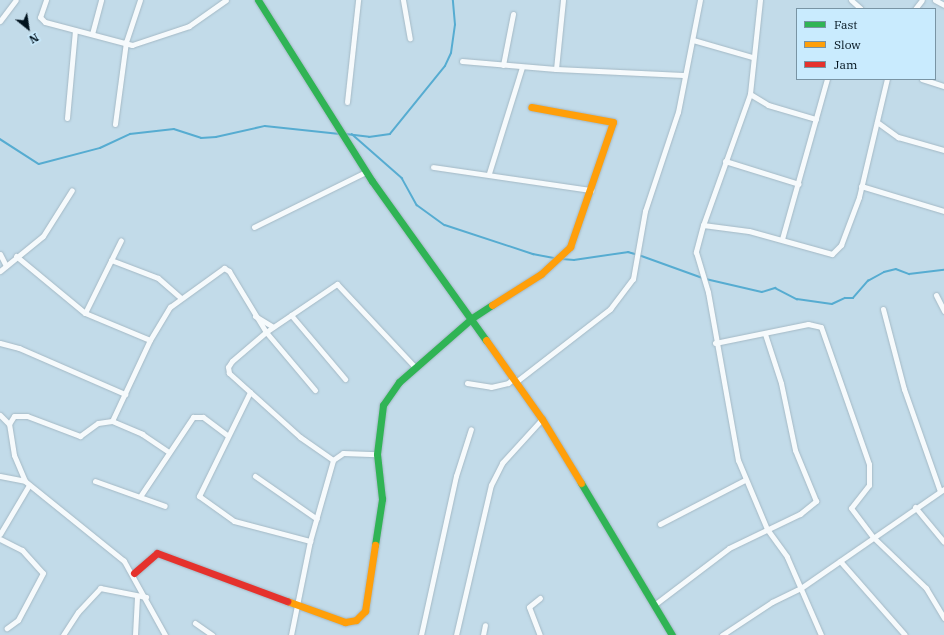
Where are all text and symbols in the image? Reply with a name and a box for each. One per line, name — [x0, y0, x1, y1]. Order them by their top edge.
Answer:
north arrow — [8, 8, 48, 48]
legend — [796, 8, 936, 80]
text: Fast — [834, 17, 858, 32]
text: N — [27, 30, 41, 47]
text: Slow — [834, 37, 861, 52]
text: Jam — [834, 57, 857, 72]

